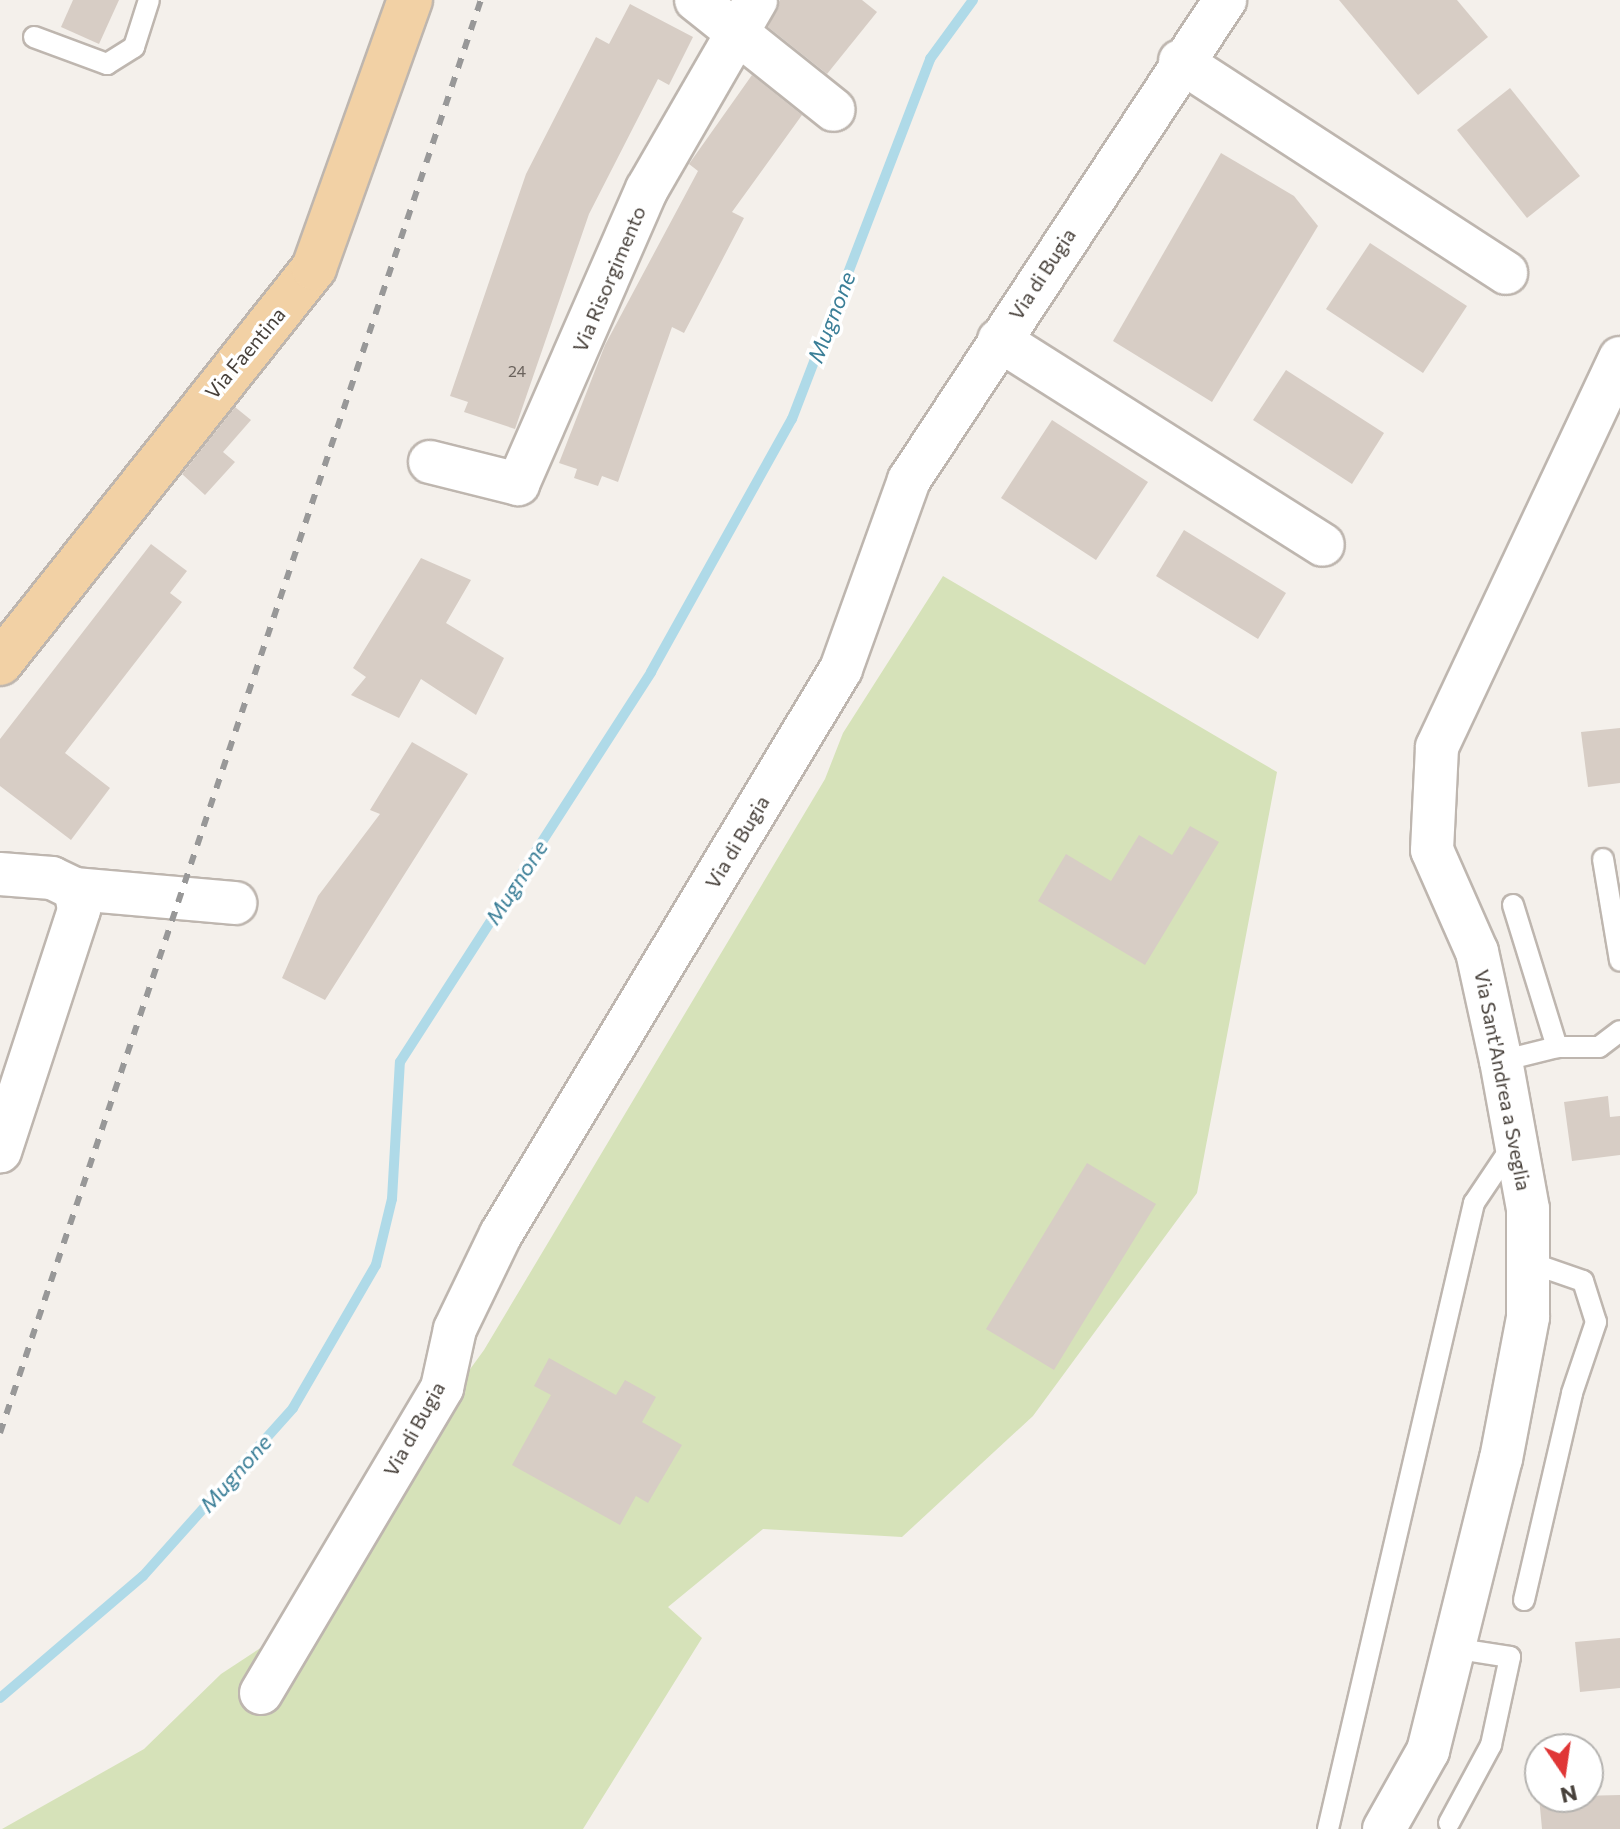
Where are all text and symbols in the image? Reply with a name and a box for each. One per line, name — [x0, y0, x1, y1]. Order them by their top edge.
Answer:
street label: Via Risorgimento — [567, 202, 651, 356]
street label: Via di Bugia — [1004, 224, 1080, 324]
water label: Mugnone — [802, 268, 860, 366]
street label: Via Faentina — [200, 302, 290, 404]
house number: 24 — [508, 361, 526, 381]
street label: Via di Bugia — [700, 791, 774, 893]
water label: Mugnone — [479, 835, 553, 929]
street label: Via Sant'Andrea a Sveglia — [1470, 967, 1536, 1193]
street label: Via di Bugia — [378, 1378, 450, 1480]
water label: Mugnone — [193, 1429, 277, 1517]
north arrow — [1524, 1733, 1604, 1813]
text: N — [1558, 1780, 1580, 1810]

